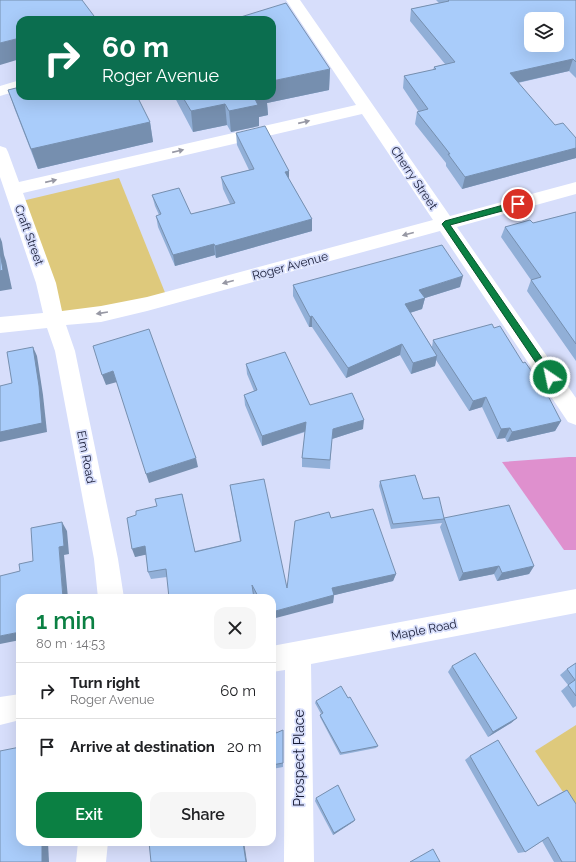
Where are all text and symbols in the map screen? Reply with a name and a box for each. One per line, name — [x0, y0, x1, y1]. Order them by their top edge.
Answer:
map controls — [524, 12, 564, 52]
button: layers — [524, 12, 564, 52]
text: 60 m — [102, 31, 169, 64]
icon: right — [36, 32, 88, 84]
text: Roger Avenue — [102, 65, 219, 86]
one-way arrow — [298, 119, 311, 125]
street label: Cherry Street — [388, 144, 440, 212]
one-way arrow — [172, 148, 184, 154]
one-way arrow — [45, 177, 57, 183]
pin — [501, 187, 535, 221]
icon: arrive — [507, 193, 529, 215]
street label: Craft Street — [12, 203, 46, 267]
one-way arrow — [401, 231, 413, 237]
street label: Roger Avenue — [251, 249, 329, 283]
one-way arrow — [222, 279, 234, 285]
one-way arrow — [96, 310, 108, 316]
position arrow — [529, 356, 571, 398]
street label: Elm Road — [74, 429, 98, 485]
text: 1 min — [36, 606, 96, 635]
button: close — [214, 607, 256, 649]
street label: Maple Road — [390, 617, 458, 643]
text: 80 m · 14:53 — [36, 636, 105, 651]
text: Turn right — [70, 674, 140, 692]
icon: right — [36, 680, 58, 702]
text: 60 m — [220, 682, 256, 700]
text: Roger Avenue — [70, 692, 154, 707]
street label: Prospect Place — [291, 709, 307, 807]
icon: arrive — [36, 736, 58, 758]
text: Arrive at destination — [70, 738, 215, 756]
text: 20 m — [227, 738, 262, 756]
button: Exit — [36, 792, 142, 838]
button: Share — [150, 792, 256, 838]

